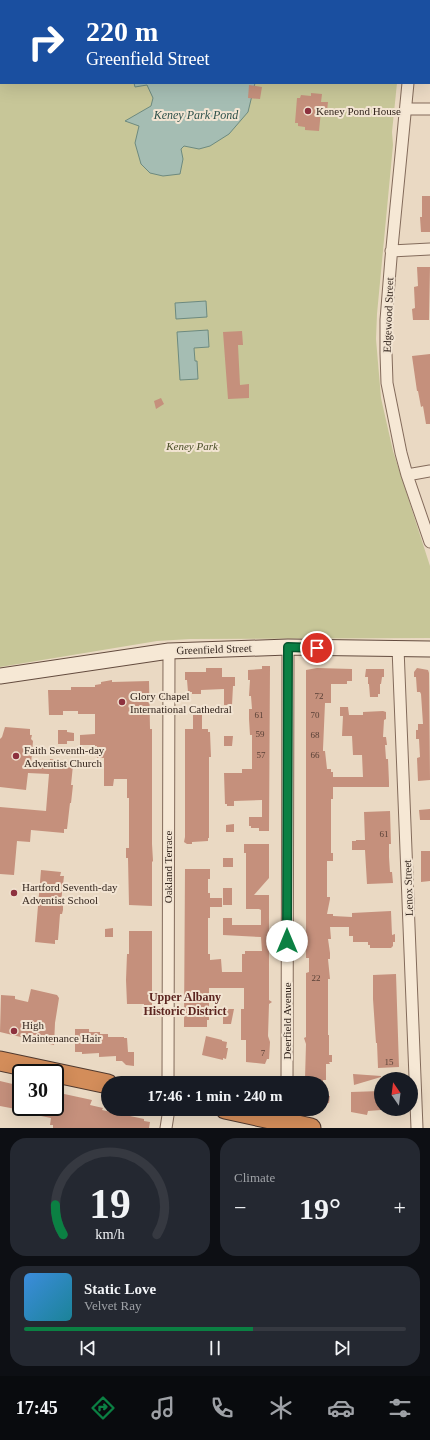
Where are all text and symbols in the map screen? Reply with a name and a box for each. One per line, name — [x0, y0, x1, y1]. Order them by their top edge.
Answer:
icon: right — [20, 16, 72, 68]
text: 220 m — [86, 16, 158, 47]
text: Greenfield Street — [86, 49, 209, 69]
place label: Keney Pond House — [316, 105, 401, 117]
marker: Keney Pond House — [303, 106, 313, 116]
water label: Keney Park Pond — [153, 108, 239, 122]
street label: Edgewood Street — [381, 277, 395, 353]
park label: Keney Park — [165, 440, 219, 452]
pin — [300, 631, 334, 665]
icon: arrive — [306, 637, 328, 659]
street label: Greenfield Street — [176, 642, 252, 656]
place label: Glory Chapel International Cathedral — [130, 690, 232, 715]
house number: 72 — [315, 691, 324, 701]
marker: Glory Chapel International Cathedral — [117, 697, 127, 707]
house number: 61 — [255, 710, 264, 720]
house number: 70 — [311, 710, 320, 720]
house number: 59 — [256, 729, 265, 739]
house number: 68 — [311, 730, 320, 740]
place label: Faith Seventh-day Adventist Church — [24, 744, 105, 769]
house number: 57 — [257, 750, 266, 760]
house number: 66 — [311, 750, 320, 760]
marker: Faith Seventh-day Adventist Church — [11, 751, 21, 761]
house number: 61 — [380, 829, 389, 839]
street label: Oakland Terrace — [162, 831, 174, 903]
street label: Lenox Street — [401, 860, 415, 916]
place label: Hartford Seventh-day Adventist School — [22, 881, 118, 906]
marker: Hartford Seventh-day Adventist School — [9, 888, 19, 898]
position arrow — [266, 920, 308, 962]
house number: 22 — [312, 973, 321, 983]
street label: Deerfield Avenue — [281, 982, 293, 1060]
district label: Upper Albany Historic District — [144, 990, 226, 1018]
place label: High Maintenance Hair — [22, 1019, 101, 1044]
marker: High Maintenance Hair — [9, 1026, 19, 1036]
house number: 7 — [261, 1048, 266, 1058]
house number: 15 — [385, 1057, 394, 1067]
speed limit sign: 30 — [12, 1064, 64, 1116]
north arrow — [374, 1072, 418, 1116]
map controls — [374, 1072, 418, 1116]
text: 17:46 · 1 min · 240 m — [148, 1088, 283, 1104]
text: Climate — [234, 1170, 275, 1185]
text: 19 — [89, 1181, 131, 1227]
text: 19° — [299, 1192, 341, 1225]
text: − — [234, 1195, 246, 1220]
text: + — [394, 1195, 406, 1220]
text: km/h — [95, 1226, 125, 1242]
text: Static Love — [84, 1281, 156, 1297]
text: Velvet Ray — [84, 1298, 141, 1313]
icon: previous — [77, 1337, 99, 1359]
icon: pause — [204, 1337, 226, 1359]
icon: next — [331, 1337, 353, 1359]
icon: directions — [89, 1394, 117, 1422]
icon: music — [149, 1394, 177, 1422]
icon: phone — [208, 1394, 236, 1422]
icon: climate — [267, 1394, 295, 1422]
icon: car — [327, 1394, 355, 1422]
icon: filters — [386, 1394, 414, 1422]
text: 17:45 — [16, 1398, 58, 1418]

